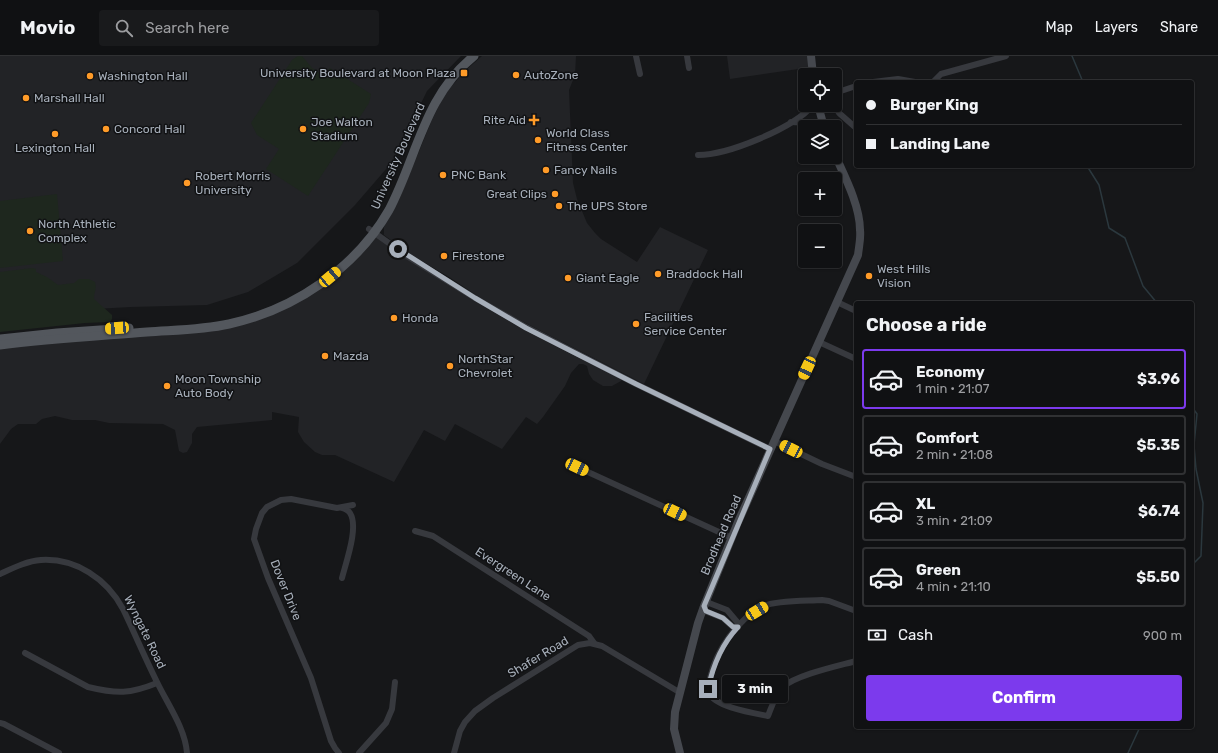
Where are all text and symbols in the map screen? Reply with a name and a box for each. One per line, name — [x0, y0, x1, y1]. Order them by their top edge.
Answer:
search box — [99, 10, 379, 46]
text: Movio — [20, 16, 75, 39]
icon: search — [113, 17, 135, 39]
text: Search here — [145, 19, 229, 37]
text: Map — [1046, 19, 1073, 36]
text: Layers — [1095, 19, 1138, 36]
text: Share — [1160, 19, 1198, 36]
place label: University Boulevard at Moon Plaza — [260, 66, 456, 80]
marker: University Boulevard at Moon Plaza — [459, 68, 469, 78]
place label: AutoZone — [524, 68, 579, 82]
map controls — [798, 68, 842, 268]
button: locate — [798, 68, 842, 112]
place label: Washington Hall — [98, 69, 188, 83]
marker: AutoZone — [511, 70, 521, 80]
marker: Washington Hall — [85, 71, 95, 81]
place label: Marshall Hall — [34, 91, 105, 105]
marker: Marshall Hall — [21, 93, 31, 103]
text: Burger King — [890, 96, 978, 114]
street label: University Boulevard — [368, 100, 428, 212]
place label: Rite Aid — [483, 113, 526, 127]
place label: Joe Walton Stadium — [311, 115, 373, 143]
marker: Rite Aid — [529, 115, 539, 125]
button: layers — [798, 120, 842, 164]
place label: Concord Hall — [114, 122, 185, 136]
marker: Concord Hall — [101, 124, 111, 134]
marker: Joe Walton Stadium — [298, 124, 308, 134]
place label: World Class Fitness Center — [546, 126, 628, 154]
marker: Lexington Hall — [50, 129, 60, 139]
marker: World Class Fitness Center — [533, 135, 543, 145]
text: Landing Lane — [890, 135, 990, 153]
place label: Lexington Hall — [15, 141, 95, 155]
place label: Fancy Nails — [554, 163, 617, 177]
marker: Fancy Nails — [541, 165, 551, 175]
place label: PNC Bank — [451, 168, 507, 182]
place label: Robert Morris University — [195, 169, 270, 197]
marker: PNC Bank — [438, 170, 448, 180]
button: + — [798, 172, 842, 216]
marker: Robert Morris University — [182, 178, 192, 188]
place label: Great Clips — [486, 187, 547, 201]
marker: Great Clips — [550, 189, 560, 199]
place label: The UPS Store — [567, 199, 648, 213]
marker: The UPS Store — [554, 201, 564, 211]
place label: North Athletic Complex — [38, 217, 116, 245]
button: − — [798, 224, 842, 268]
marker: North Athletic Complex — [25, 226, 35, 236]
route start — [389, 240, 407, 258]
place label: Firestone — [452, 249, 505, 263]
marker: Firestone — [439, 251, 449, 261]
place label: West Hills Vision — [877, 262, 930, 290]
car — [317, 265, 343, 289]
place label: Braddock Hall — [666, 267, 743, 281]
marker: Braddock Hall — [653, 269, 663, 279]
place label: Giant Eagle — [576, 271, 639, 285]
marker: West Hills Vision — [864, 271, 874, 281]
marker: Giant Eagle — [563, 273, 573, 283]
place label: Facilities Service Center — [644, 310, 727, 338]
place label: Honda — [402, 311, 439, 325]
marker: Honda — [389, 313, 399, 323]
text: Choose a ride — [866, 314, 987, 336]
marker: Facilities Service Center — [631, 319, 641, 329]
car — [105, 321, 129, 335]
place label: Mazda — [333, 349, 369, 363]
marker: Mazda — [320, 351, 330, 361]
place label: NorthStar Chevrolet — [458, 352, 514, 380]
car — [796, 355, 818, 381]
marker: NorthStar Chevrolet — [445, 361, 455, 371]
icon: car — [868, 361, 904, 397]
text: Economy — [916, 363, 985, 381]
text: $3.96 — [1137, 370, 1180, 388]
place label: Moon Township Auto Body — [175, 372, 261, 400]
marker: Moon Township Auto Body — [162, 381, 172, 391]
text: 1 min · 21:07 — [916, 381, 989, 396]
icon: car — [868, 427, 904, 463]
text: Comfort — [916, 429, 979, 447]
text: $5.35 — [1137, 436, 1180, 454]
car — [778, 438, 804, 460]
text: 2 min · 21:08 — [916, 447, 993, 462]
car — [564, 456, 590, 478]
street label: Brodhead Road — [698, 493, 744, 577]
icon: car — [868, 493, 904, 529]
text: XL — [916, 495, 935, 513]
car — [662, 501, 688, 523]
text: $6.74 — [1138, 502, 1180, 520]
text: 3 min · 21:09 — [916, 513, 993, 528]
street label: Evergreen Lane — [473, 544, 554, 604]
street label: Dover Drive — [267, 558, 305, 623]
icon: car — [868, 559, 904, 595]
text: Green — [916, 561, 961, 579]
text: $5.50 — [1136, 568, 1180, 586]
text: 4 min · 21:10 — [916, 579, 991, 594]
street label: Wyngate Road — [121, 593, 169, 671]
car — [744, 600, 770, 622]
icon: cash — [866, 624, 888, 646]
text: Cash — [898, 626, 933, 644]
text: 900 m — [1143, 628, 1182, 643]
street label: Shafer Road — [505, 633, 571, 681]
callout: 3 min — [722, 675, 788, 703]
button: Confirm — [866, 675, 1182, 721]
route end — [699, 680, 717, 698]
text: 3 min — [737, 681, 773, 696]

